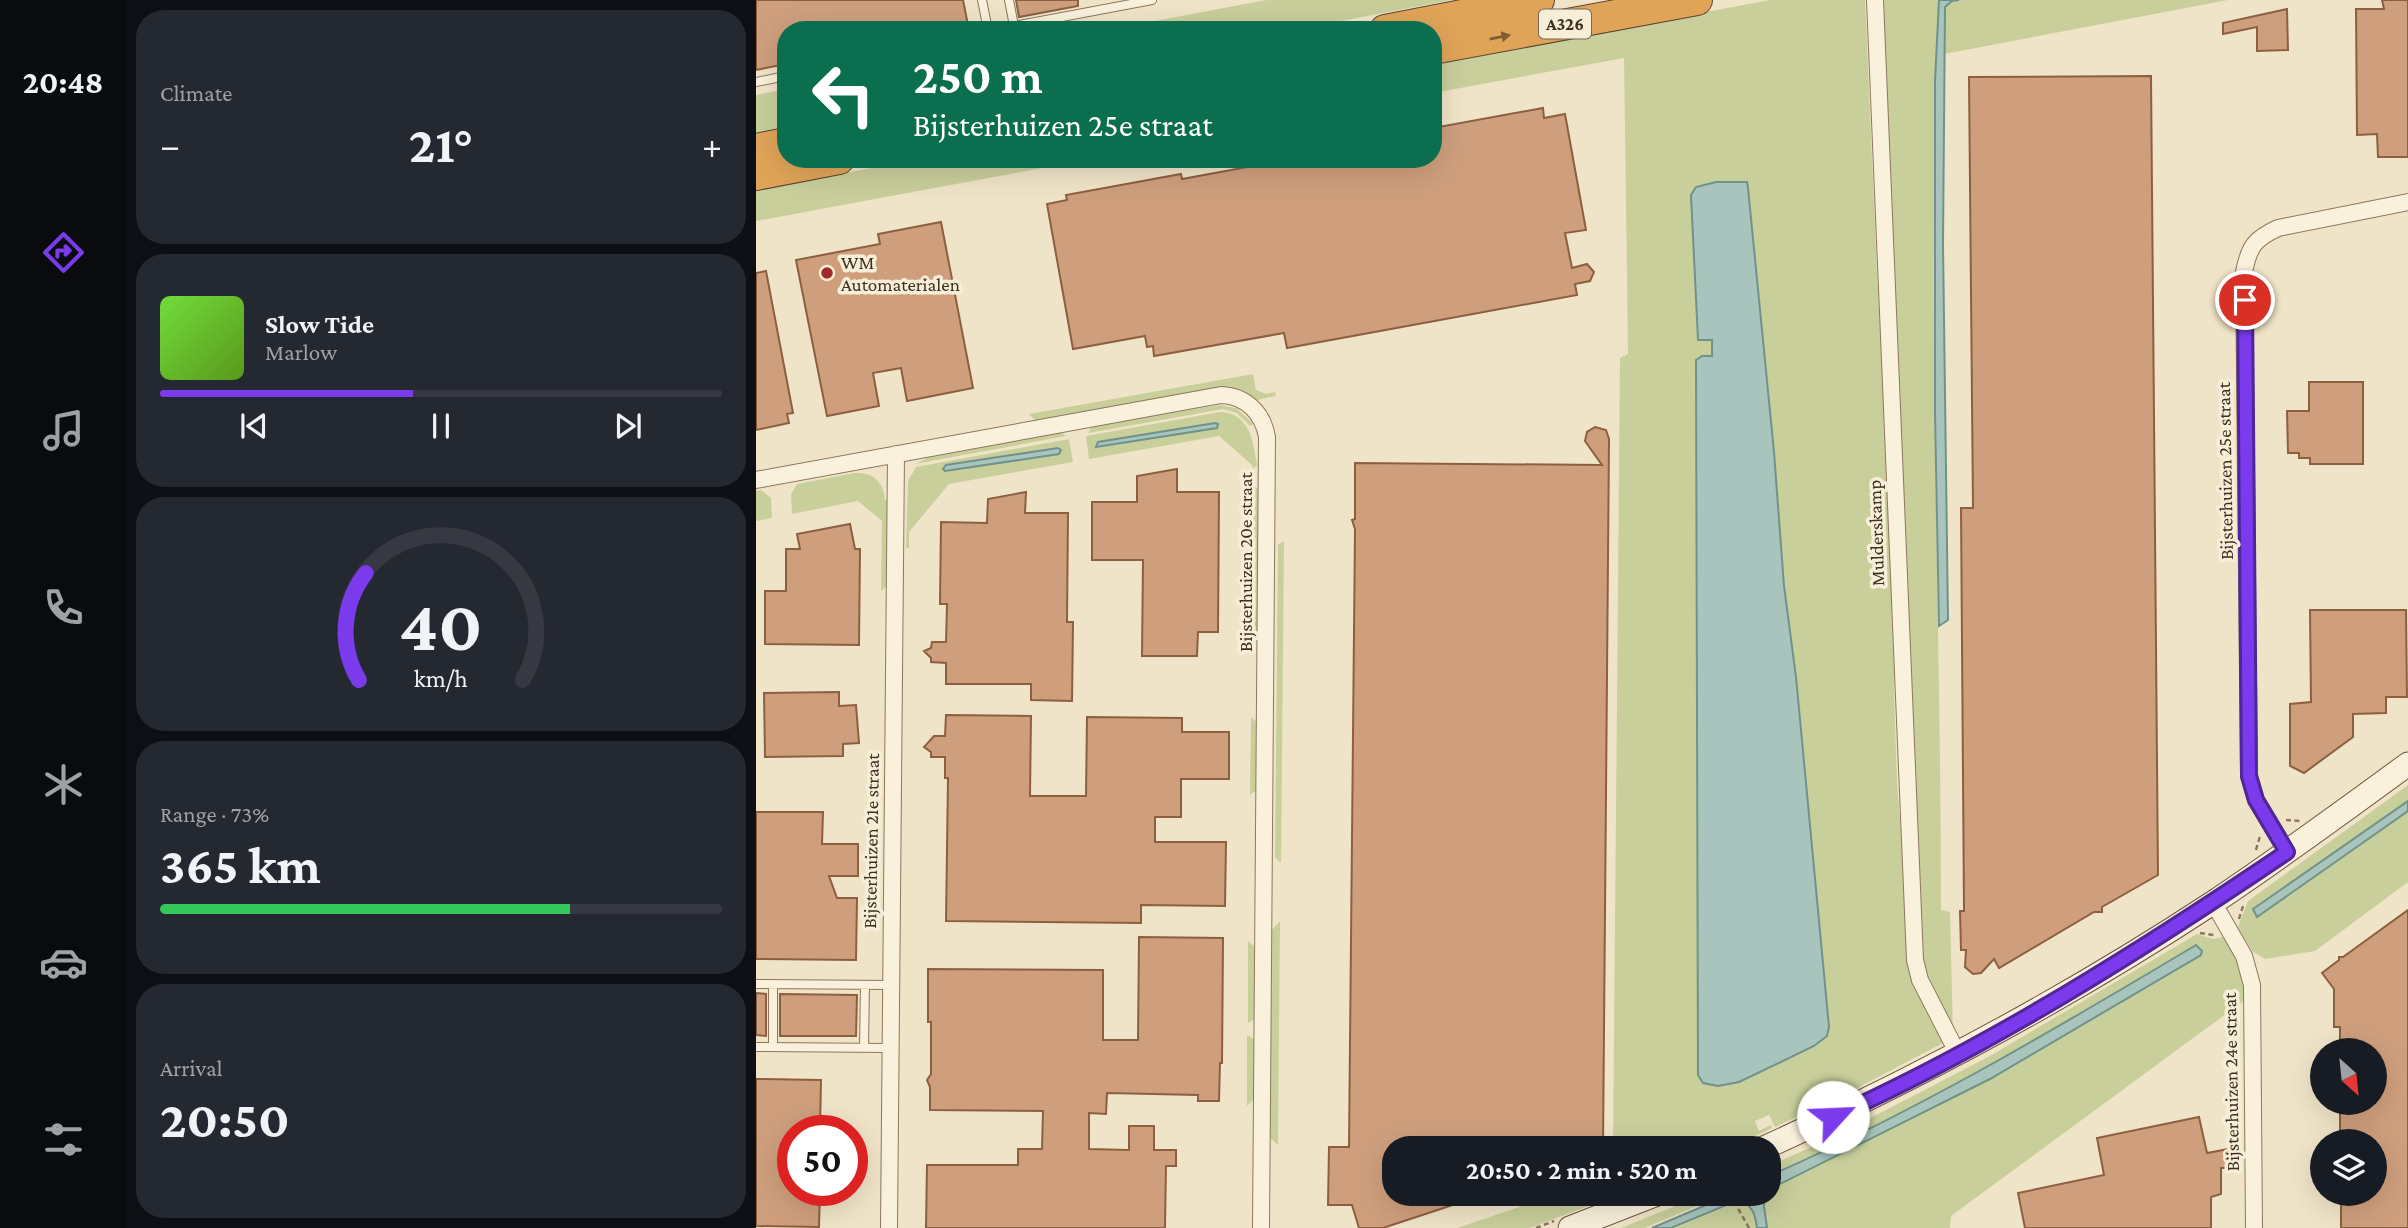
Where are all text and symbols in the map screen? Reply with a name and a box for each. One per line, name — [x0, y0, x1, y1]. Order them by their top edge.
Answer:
road number: A326 — [1539, 9, 1591, 38]
one-way arrow — [1489, 31, 1511, 42]
icon: left — [798, 49, 889, 140]
text: 250 m — [913, 49, 1043, 104]
text: 20:48 — [23, 64, 103, 100]
text: Climate — [160, 80, 232, 106]
text: Bijsterhuizen 25e straat — [913, 107, 1213, 143]
text: 21° — [409, 115, 473, 173]
text: − — [160, 124, 180, 166]
text: + — [702, 124, 722, 166]
icon: directions — [39, 228, 88, 277]
place label: WM Automaterialen — [841, 252, 960, 295]
marker: WM Automaterialen — [819, 265, 835, 281]
pin — [2215, 270, 2275, 330]
icon: arrive — [2226, 281, 2264, 319]
text: Slow Tide — [265, 310, 374, 339]
text: Marlow — [265, 339, 337, 365]
street label: Bijsterhuizen 25e straat — [2213, 381, 2238, 560]
icon: music — [39, 406, 88, 455]
icon: previous — [235, 407, 273, 445]
icon: pause — [422, 407, 460, 445]
icon: next — [609, 407, 647, 445]
street label: Bijsterhuizen 20e straat — [1235, 471, 1257, 652]
street label: Mulderskamp — [1864, 479, 1888, 586]
icon: phone — [39, 583, 88, 632]
text: 40 — [399, 585, 483, 666]
text: km/h — [414, 665, 468, 692]
street label: Bijsterhuizen 21e straat — [859, 752, 884, 929]
icon: climate — [39, 760, 88, 809]
text: Range · 73% — [160, 801, 269, 827]
text: 365 km — [160, 836, 321, 894]
icon: car — [39, 938, 88, 987]
street label: Bijsterhuizen 24e straat — [2219, 992, 2244, 1172]
north arrow — [2310, 1038, 2387, 1115]
map controls — [2310, 1038, 2387, 1206]
text: Arrival — [160, 1055, 223, 1081]
position arrow — [1796, 1080, 1870, 1154]
text: 20:50 — [160, 1090, 290, 1148]
icon: filters — [39, 1115, 88, 1164]
speed limit sign: 50 — [777, 1115, 868, 1206]
button: layers — [2310, 1129, 2387, 1206]
text: 20:50 · 2 min · 520 m — [1466, 1156, 1697, 1185]

